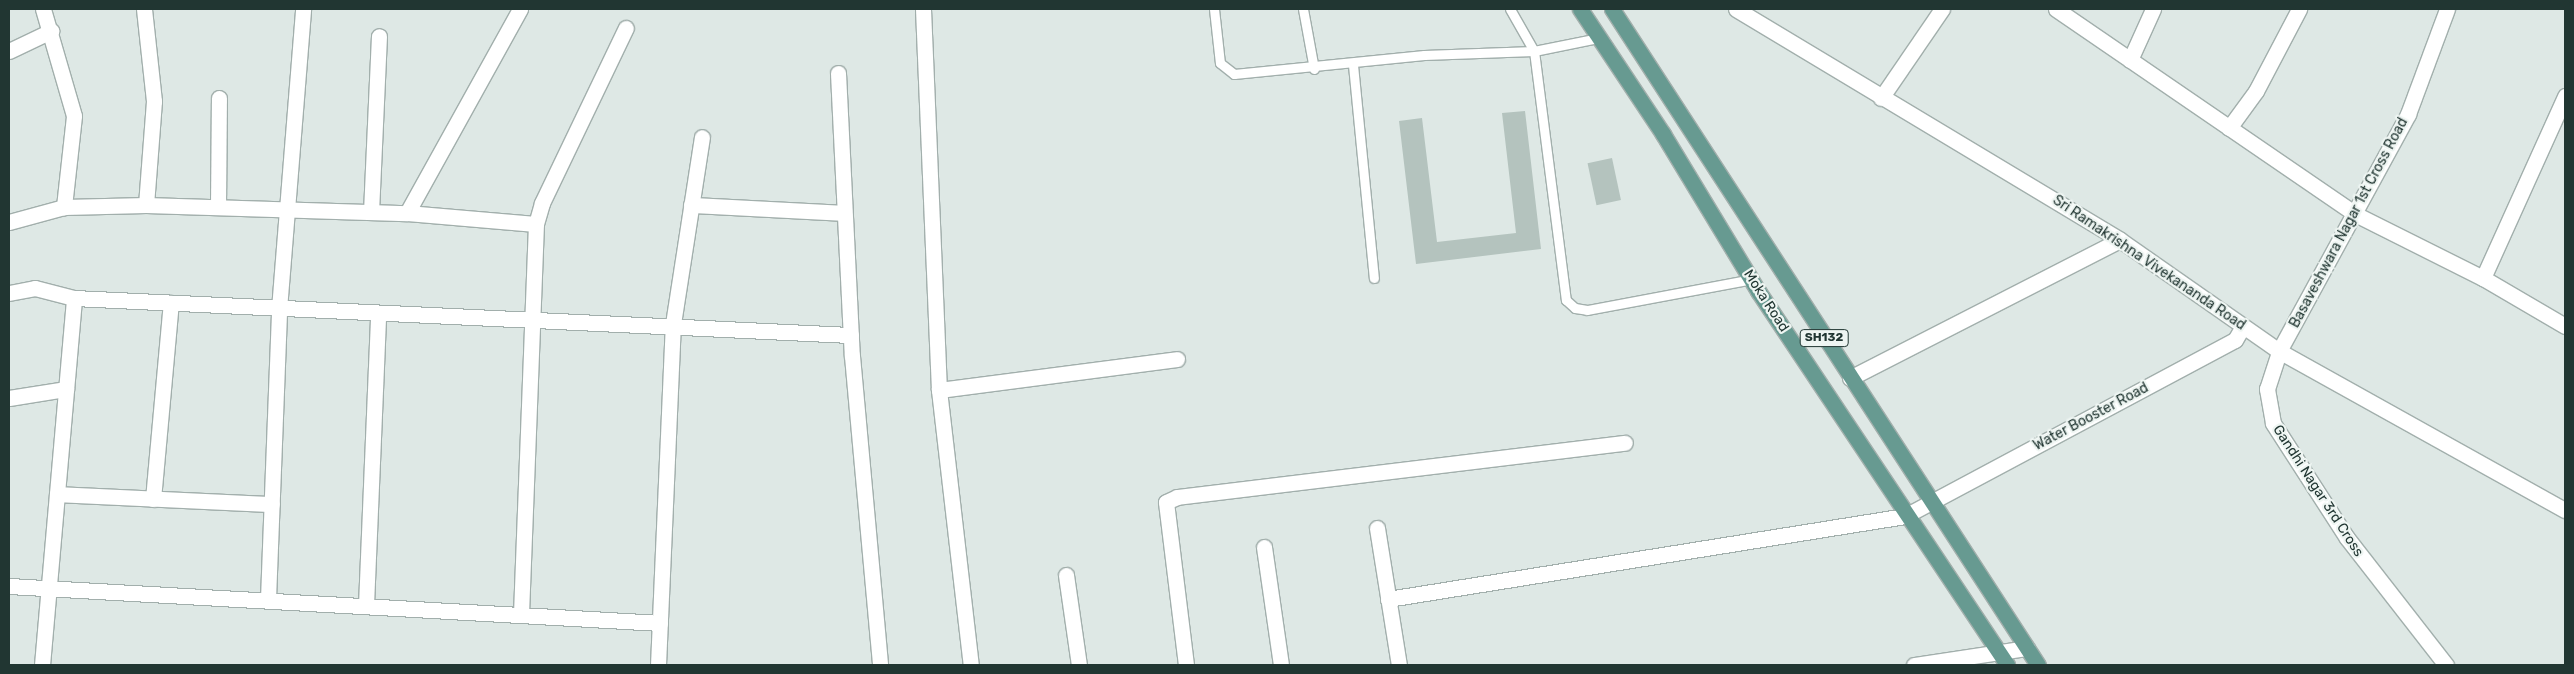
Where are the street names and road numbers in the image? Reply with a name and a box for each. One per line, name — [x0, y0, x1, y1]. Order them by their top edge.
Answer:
street label: Basaveshwara Nagar 1st Cross Road — [2286, 115, 2412, 331]
street label: Sri Ramakrishna Vivekananda Road — [2049, 192, 2249, 334]
street label: Moka Road — [1740, 267, 1792, 335]
road number: SH132 — [1799, 328, 1849, 348]
street label: Water Booster Road — [2030, 379, 2152, 455]
street label: Gandhi Nagar 3rd Cross — [2269, 422, 2367, 560]

